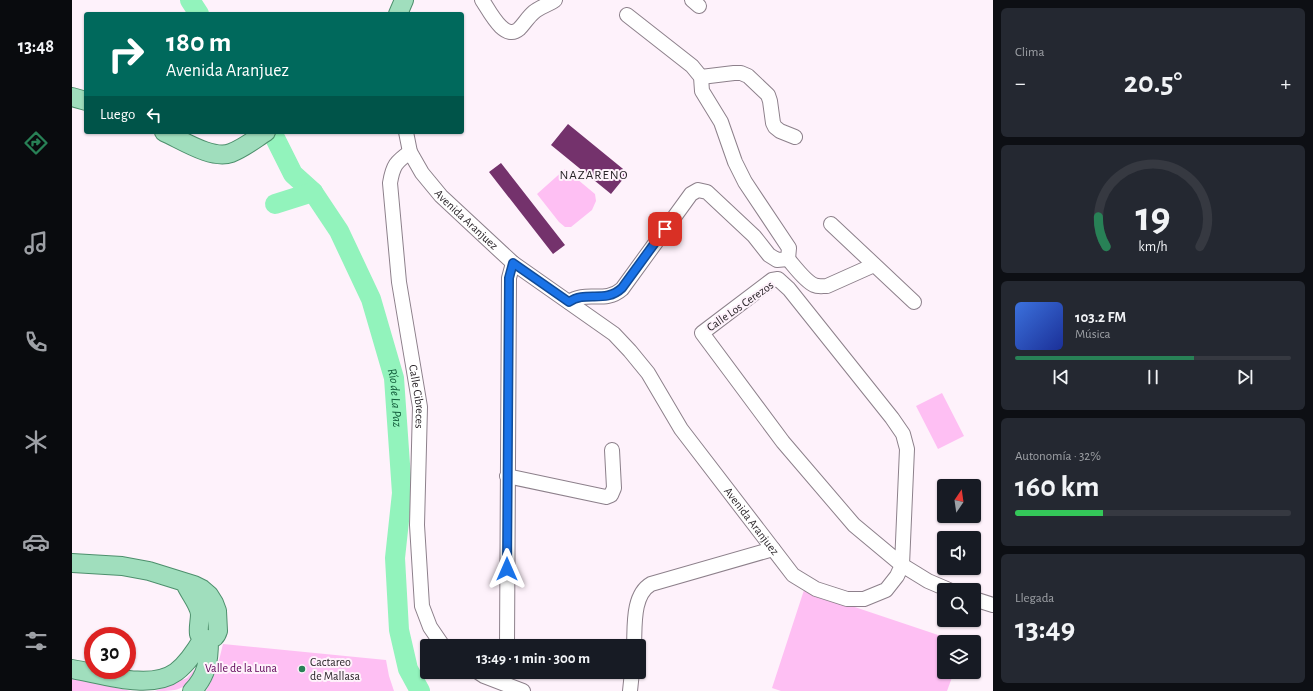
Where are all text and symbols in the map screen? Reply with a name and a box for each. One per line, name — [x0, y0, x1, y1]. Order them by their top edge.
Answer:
icon: right — [100, 28, 152, 80]
text: 180 m — [166, 29, 231, 57]
text: 13:48 — [18, 38, 54, 56]
text: Clima — [1015, 46, 1045, 59]
text: Avenida Aranjuez — [166, 62, 289, 80]
text: 20.5° — [1124, 68, 1182, 98]
text: − — [1015, 72, 1026, 94]
text: + — [1280, 72, 1291, 94]
icon: left — [143, 104, 165, 126]
text: Luego — [100, 107, 135, 122]
icon: directions — [22, 129, 50, 157]
district label: NAZARENO — [559, 169, 629, 182]
street label: Avenida Aranjuez — [432, 187, 500, 252]
text: 19 — [1135, 197, 1171, 238]
pin — [648, 212, 682, 246]
icon: arrive — [654, 218, 676, 240]
icon: music — [22, 229, 50, 257]
text: km/h — [1138, 239, 1168, 253]
street label: Calle Los Cerezos — [704, 279, 776, 333]
text: 103.2 FM — [1075, 310, 1126, 325]
icon: phone — [22, 328, 50, 356]
text: Música — [1075, 328, 1110, 341]
street label: Calle Cibreces — [407, 364, 426, 429]
icon: previous — [1050, 366, 1072, 388]
icon: pause — [1142, 366, 1164, 388]
icon: next — [1234, 366, 1256, 388]
water label: Río de La Paz — [385, 367, 404, 428]
icon: climate — [22, 428, 50, 456]
text: Autonomía · 32% — [1015, 450, 1101, 463]
text: 160 km — [1015, 472, 1100, 502]
north arrow — [937, 479, 981, 523]
map controls — [937, 479, 981, 679]
street label: Avenida Aranjuez — [722, 485, 781, 557]
icon: car — [22, 528, 50, 556]
button: sound — [937, 531, 981, 575]
position arrow — [486, 548, 528, 590]
button: search — [937, 583, 981, 627]
text: Llegada — [1015, 592, 1054, 605]
text: 13:49 — [1015, 614, 1075, 644]
icon: filters — [22, 627, 50, 655]
speed limit sign: 30 — [84, 627, 136, 679]
button: layers — [937, 635, 981, 679]
text: 13:49 · 1 min · 300 m — [476, 651, 590, 666]
place label: Cactareo de Mallasa — [310, 656, 361, 682]
park label: Valle de la Luna — [205, 662, 277, 674]
marker: Cactareo de Mallasa — [297, 664, 307, 674]

